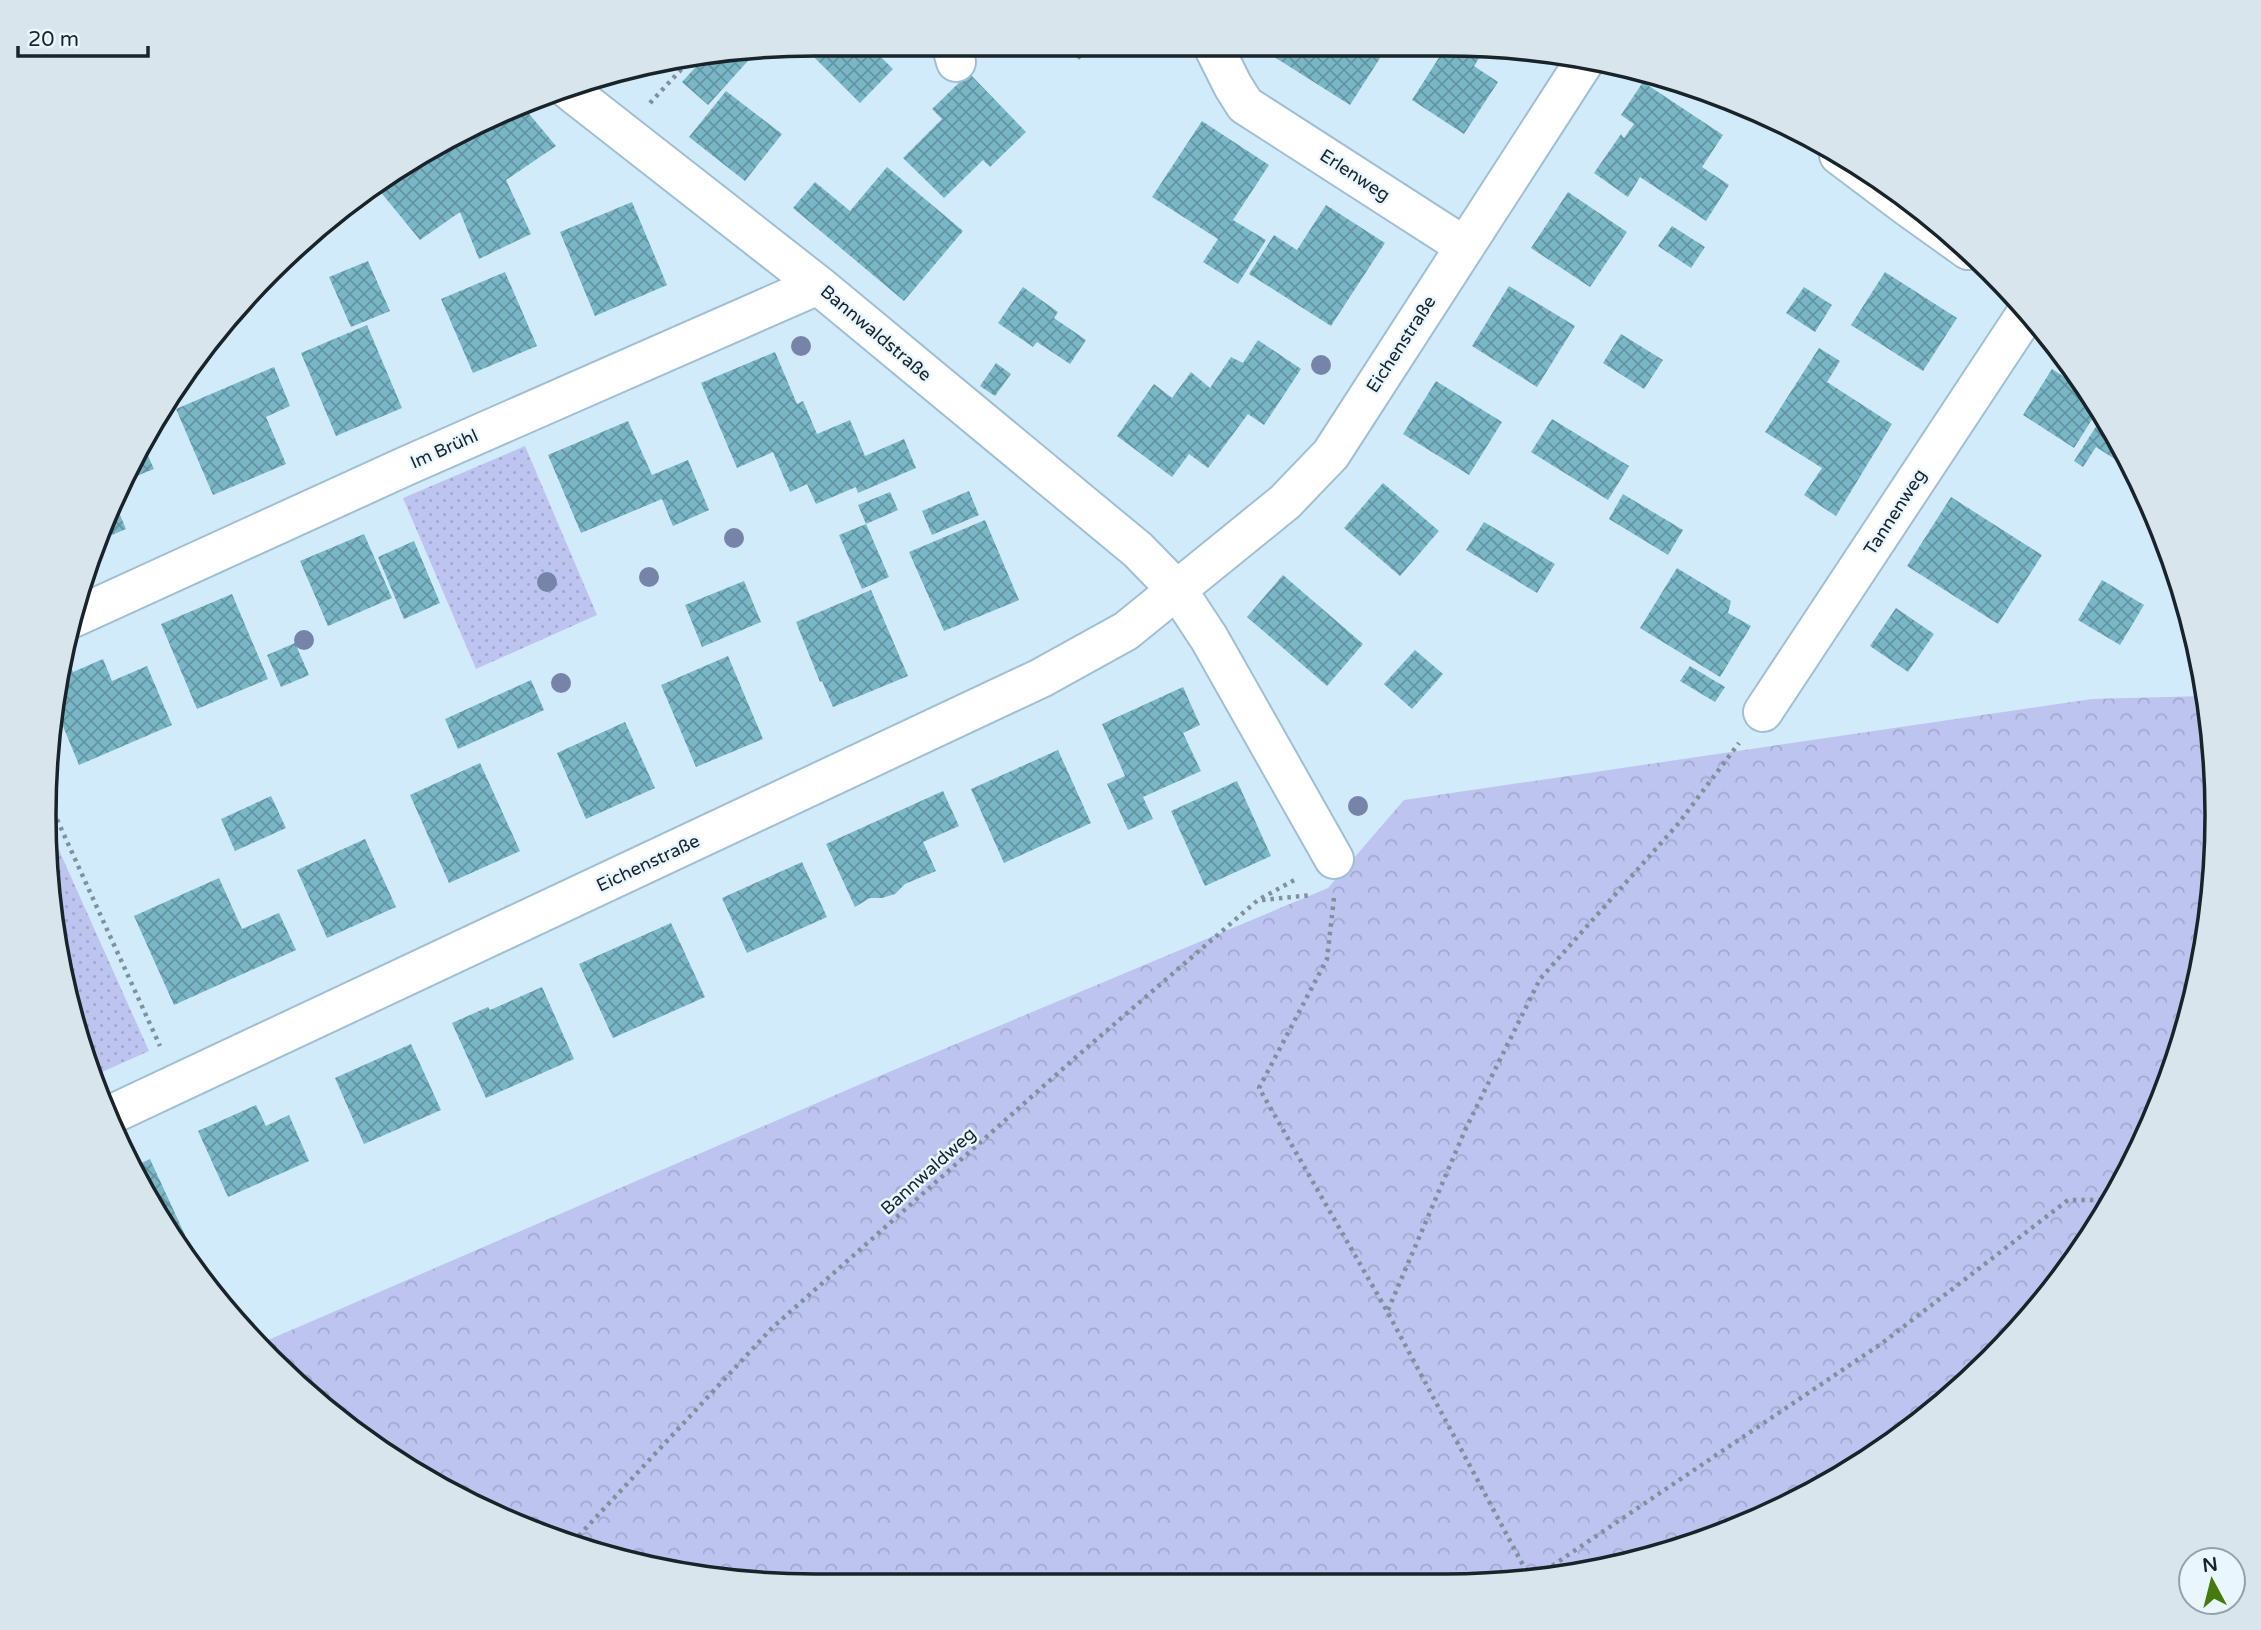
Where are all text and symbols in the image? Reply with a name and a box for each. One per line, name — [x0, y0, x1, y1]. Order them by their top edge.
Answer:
scale bar — [18, 14, 147, 58]
text: 20 m — [28, 27, 79, 52]
street label: Erlenweg — [1316, 144, 1394, 206]
street label: Bannwaldstraße — [816, 280, 936, 386]
street label: Eichenstraße — [1361, 291, 1441, 397]
street label: Im Brühl — [407, 424, 481, 474]
street label: Tannenweg — [1859, 465, 1931, 559]
street label: Eichenstraße — [593, 830, 703, 896]
street label: Bannwaldweg — [876, 1123, 980, 1219]
north arrow — [2177, 1546, 2247, 1616]
text: N — [2201, 1553, 2219, 1577]

